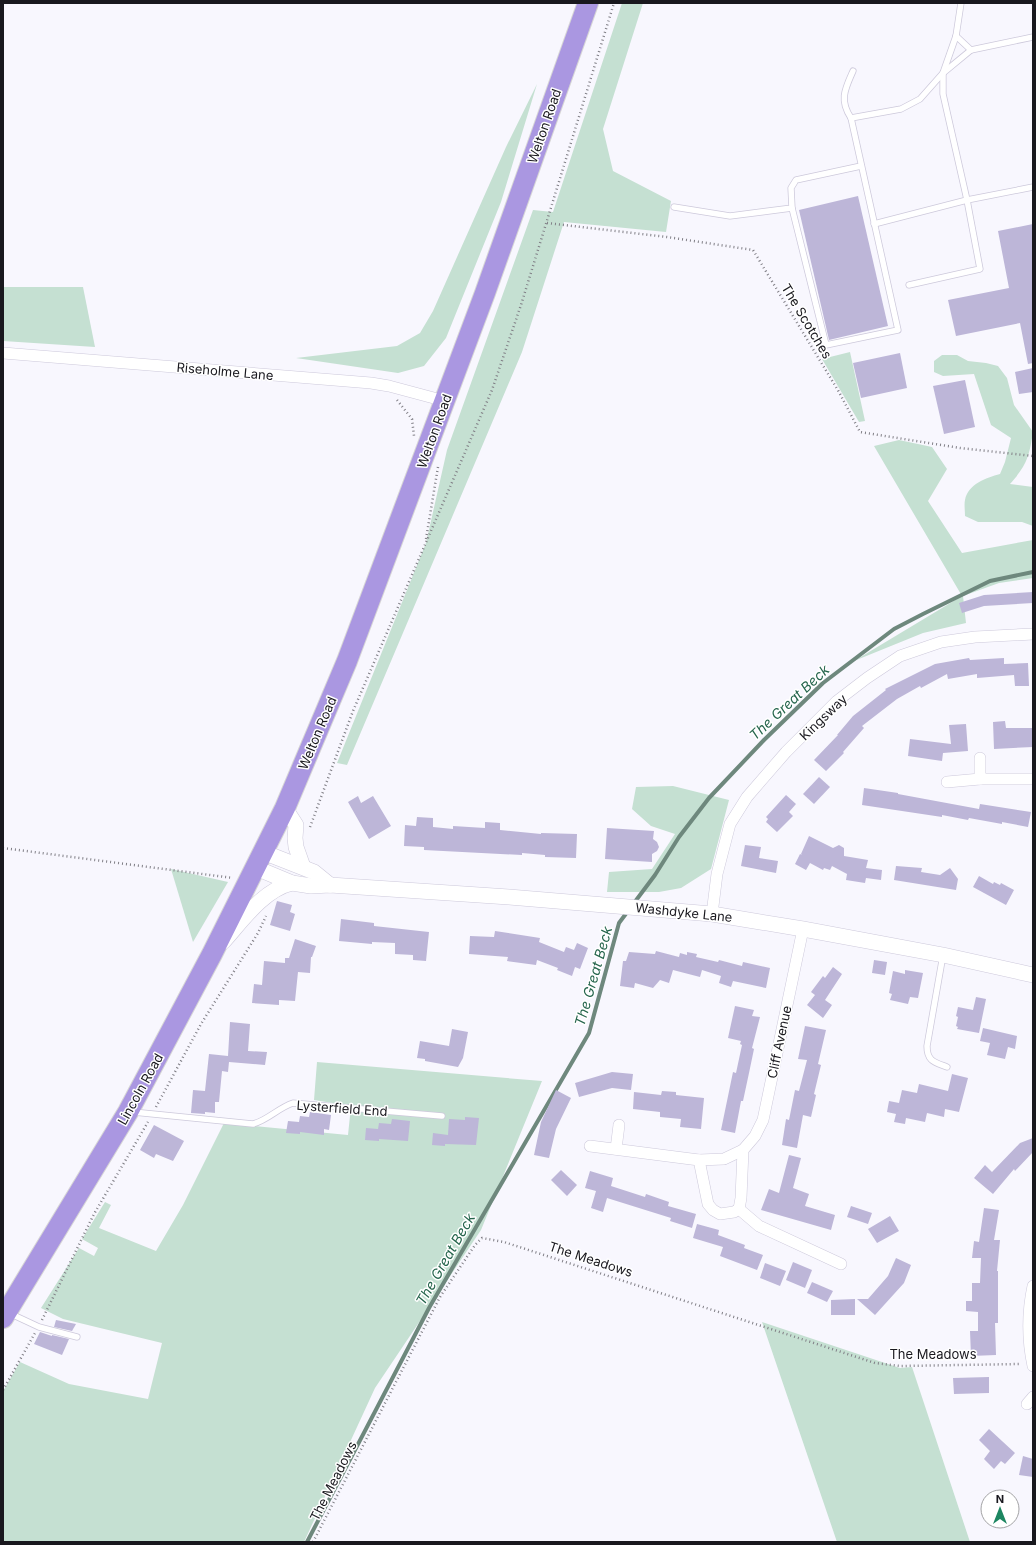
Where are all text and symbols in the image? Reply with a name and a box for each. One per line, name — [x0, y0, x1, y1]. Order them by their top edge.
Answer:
street label: Welton Road — [524, 87, 564, 165]
street label: The Scotches — [778, 281, 836, 361]
street label: Riseholme Lane — [176, 359, 274, 383]
street label: Welton Road — [413, 392, 455, 470]
water label: The Great Beck — [746, 660, 833, 743]
street label: Kingsway — [796, 691, 850, 743]
street label: Welton Road — [294, 694, 340, 772]
street label: Washdyke Lane — [635, 899, 733, 925]
water label: The Great Beck — [571, 924, 615, 1028]
street label: Cliff Avenue — [763, 1004, 795, 1080]
street label: Lincoln Road — [114, 1050, 166, 1128]
street label: Lysterfield End — [296, 1097, 388, 1119]
water label: The Great Beck — [412, 1210, 478, 1308]
street label: The Meadows — [547, 1238, 635, 1280]
street label: The Meadows — [889, 1346, 977, 1362]
street label: The Meadows — [306, 1438, 360, 1523]
north arrow — [980, 1489, 1020, 1529]
text: N — [996, 1492, 1004, 1506]

